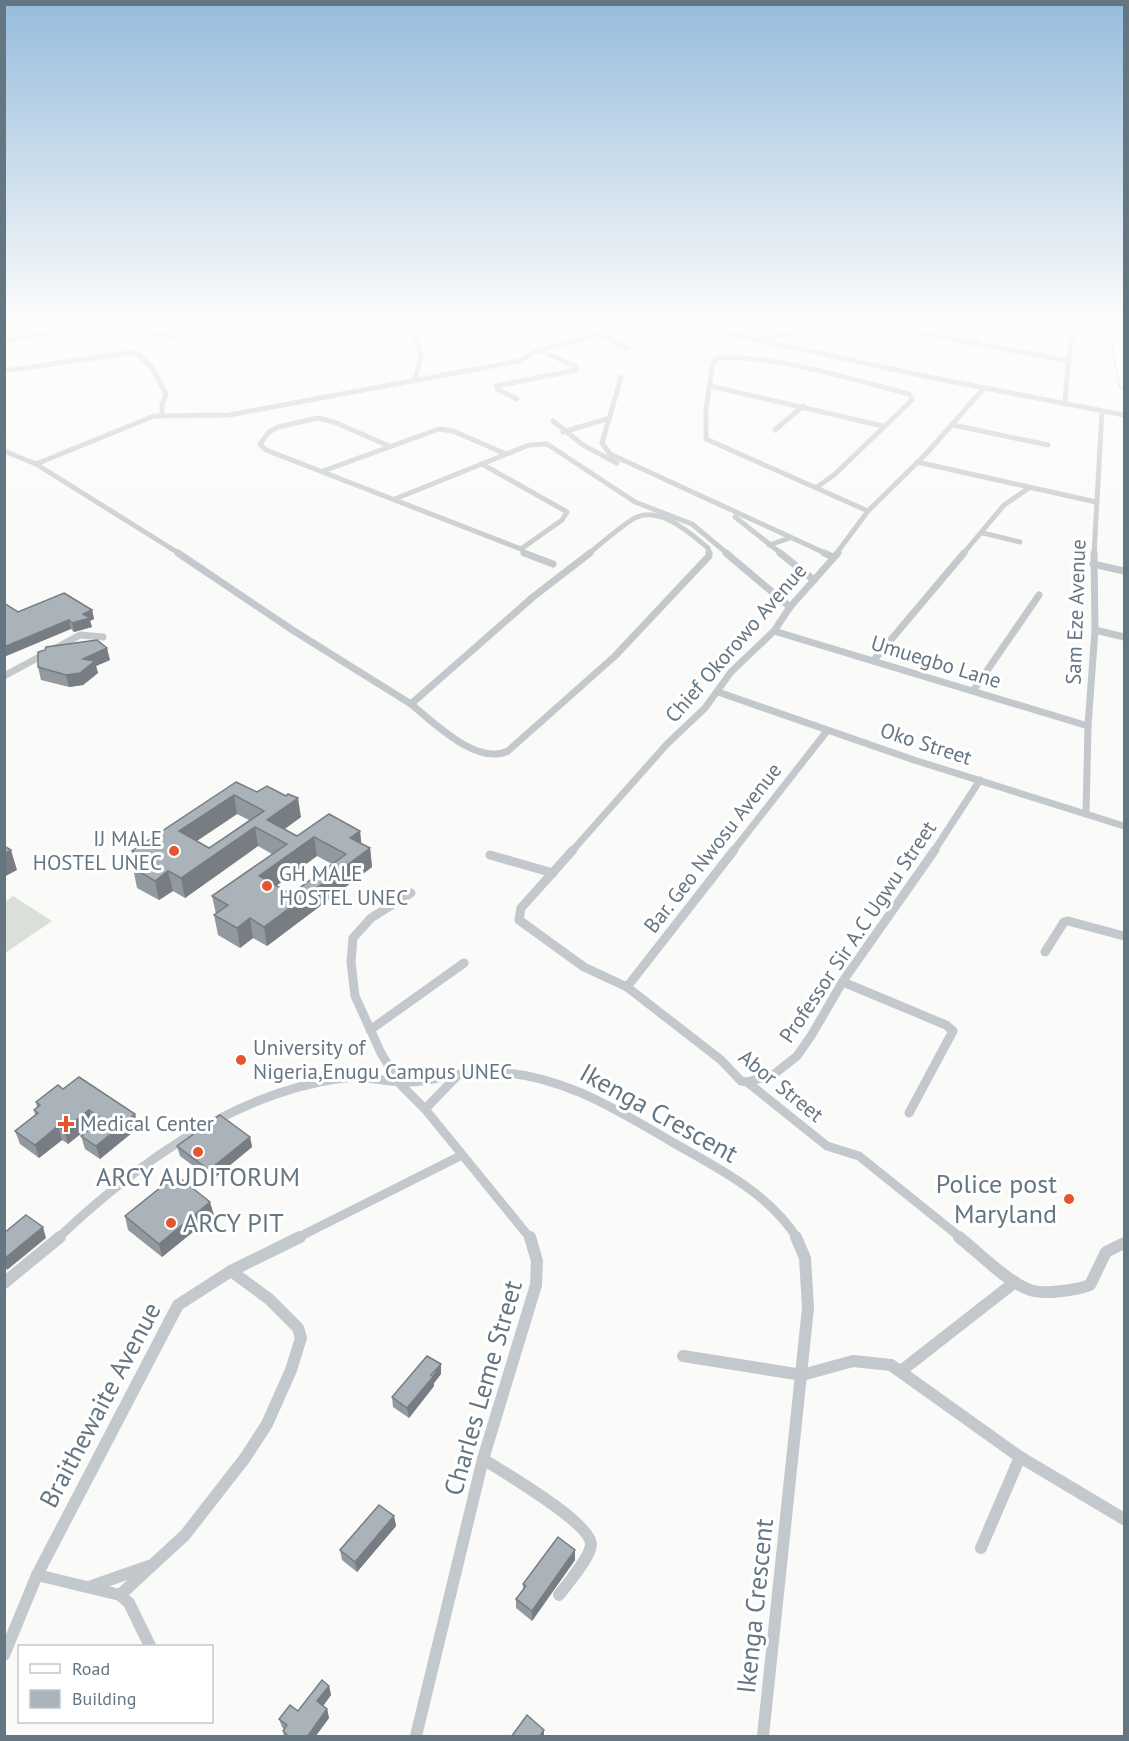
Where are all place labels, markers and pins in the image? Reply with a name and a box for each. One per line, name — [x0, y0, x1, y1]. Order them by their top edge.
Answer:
place label: IJ MALE HOSTEL UNEC — [33, 825, 162, 876]
marker: IJ MALE HOSTEL UNEC — [167, 844, 181, 858]
place label: GH MALE HOSTEL UNEC — [279, 860, 408, 911]
marker: GH MALE HOSTEL UNEC — [260, 879, 274, 893]
place label: University of Nigeria,Enugu Campus UNEC — [253, 1034, 512, 1085]
marker: University of Nigeria,Enugu Campus UNEC — [234, 1053, 248, 1067]
place label: Medical Center — [80, 1110, 214, 1137]
marker: Medical Center — [57, 1115, 75, 1133]
marker: ARCY AUDITORUM — [191, 1145, 205, 1159]
place label: ARCY AUDITORUM — [96, 1160, 300, 1193]
place label: Police post Maryland — [936, 1167, 1057, 1230]
marker: Police post Maryland — [1062, 1192, 1076, 1206]
place label: ARCY PIT — [183, 1206, 284, 1239]
marker: ARCY PIT — [164, 1216, 178, 1230]

